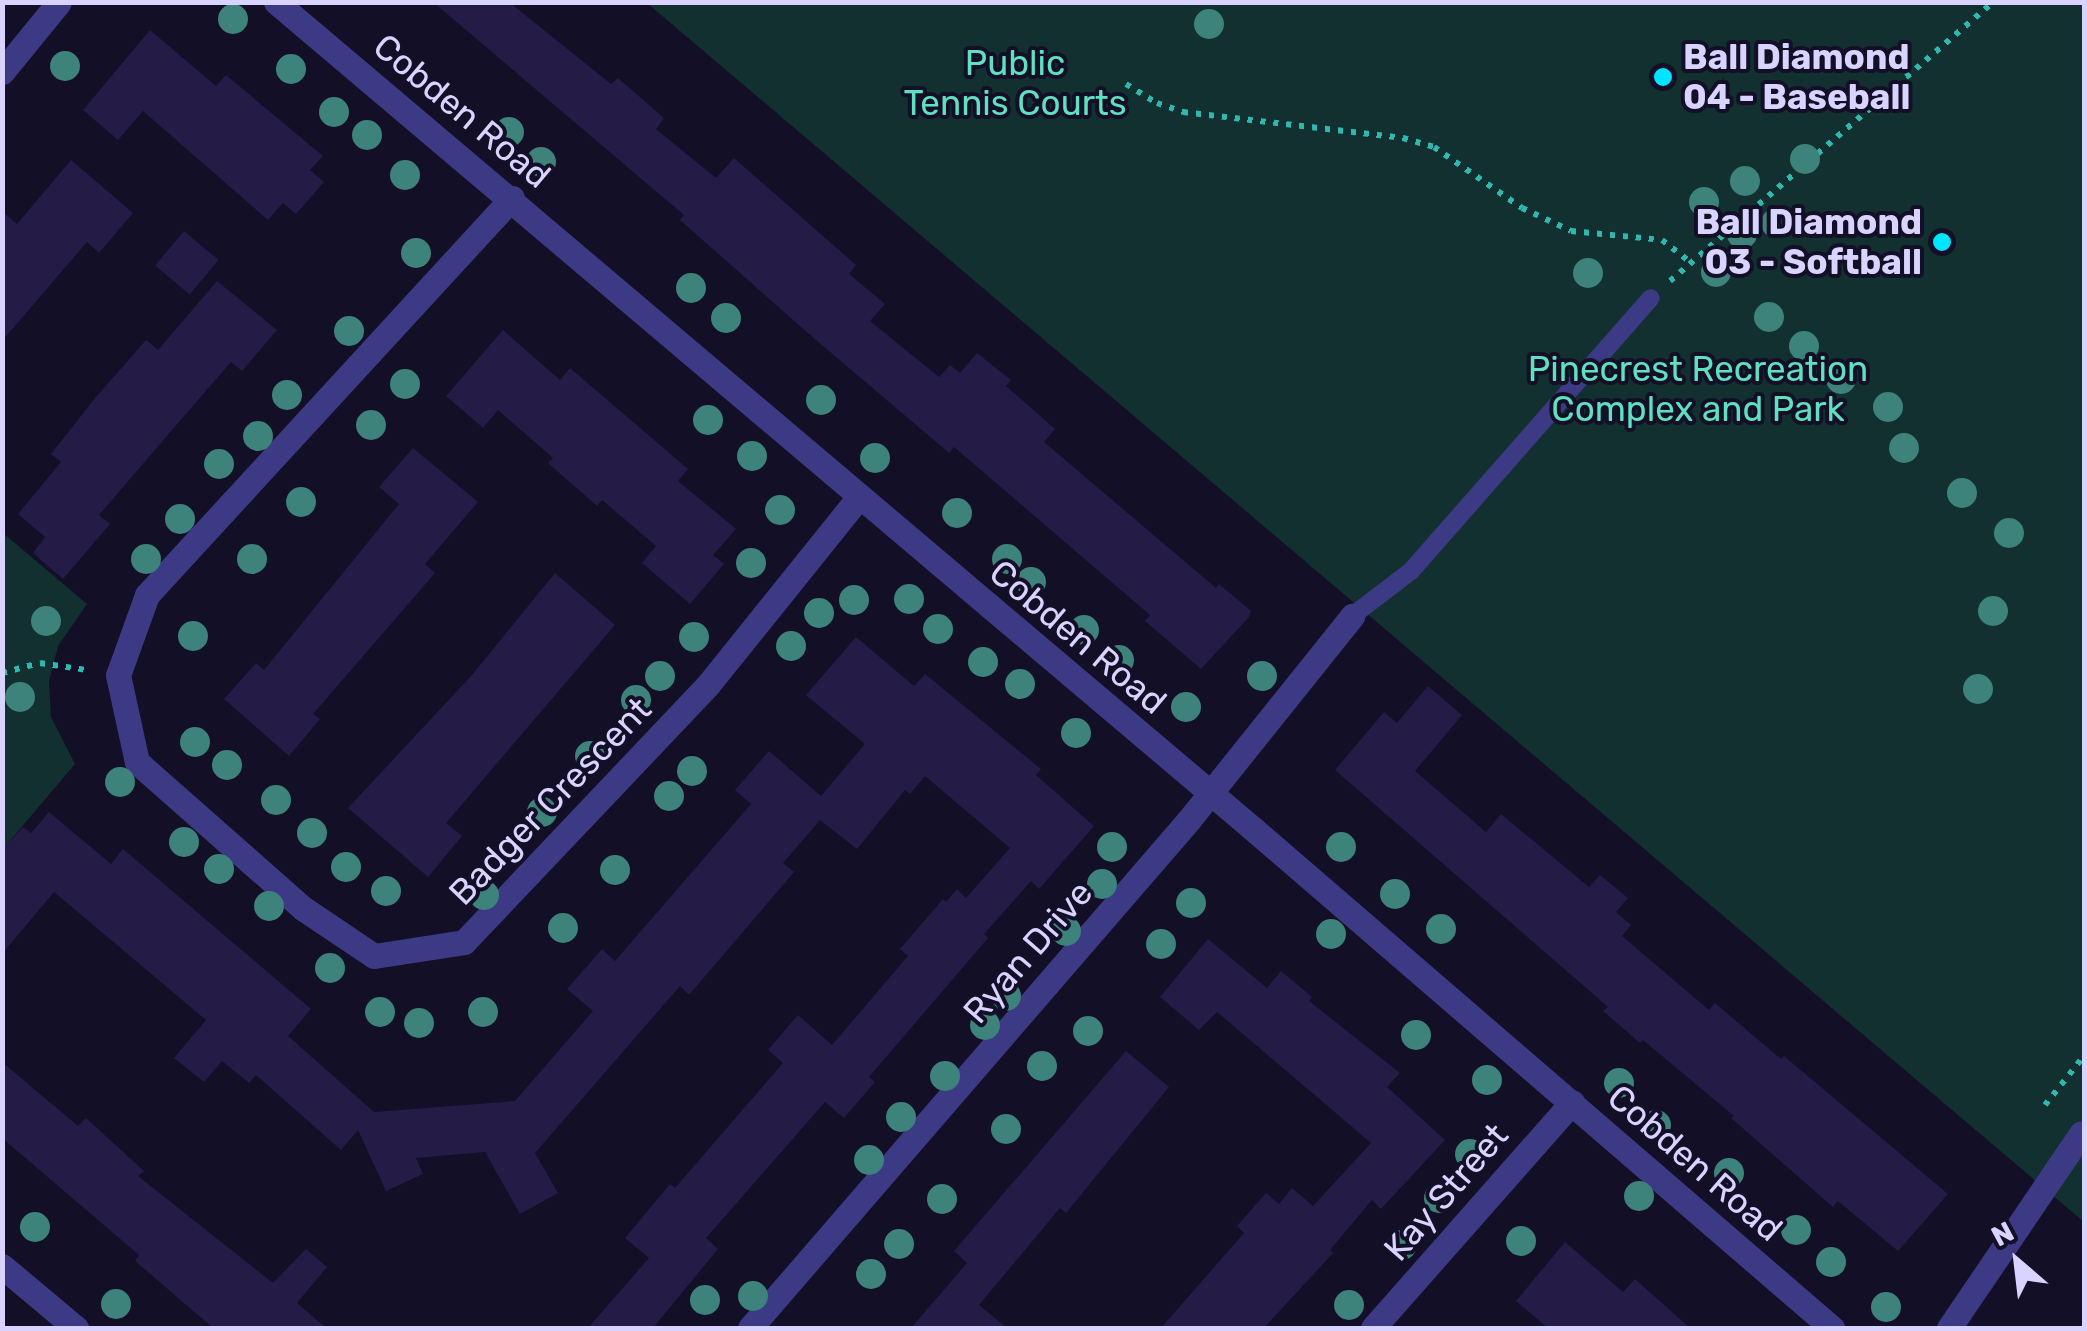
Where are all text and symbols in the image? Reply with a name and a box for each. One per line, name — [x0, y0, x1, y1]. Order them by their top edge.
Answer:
street label: Cobden Road — [365, 25, 559, 197]
place label: Ball Diamond 04 - Baseball — [1683, 36, 1910, 118]
park label: Public Tennis Courts — [903, 42, 1127, 124]
marker: Ball Diamond 04 - Baseball — [1652, 66, 1674, 88]
place label: Ball Diamond 03 - Softball — [1695, 201, 1922, 283]
marker: Ball Diamond 03 - Softball — [1931, 231, 1953, 253]
park label: Pinecrest Recreation Complex and Park — [1528, 348, 1868, 430]
street label: Cobden Road — [981, 551, 1175, 723]
street label: Badger Crescent — [440, 688, 660, 914]
street label: Ryan Drive — [955, 872, 1101, 1032]
street label: Cobden Road — [1599, 1076, 1791, 1250]
street label: Kay Street — [1375, 1115, 1517, 1269]
north arrow — [1967, 1211, 2067, 1311]
text: N — [1986, 1215, 2019, 1253]

